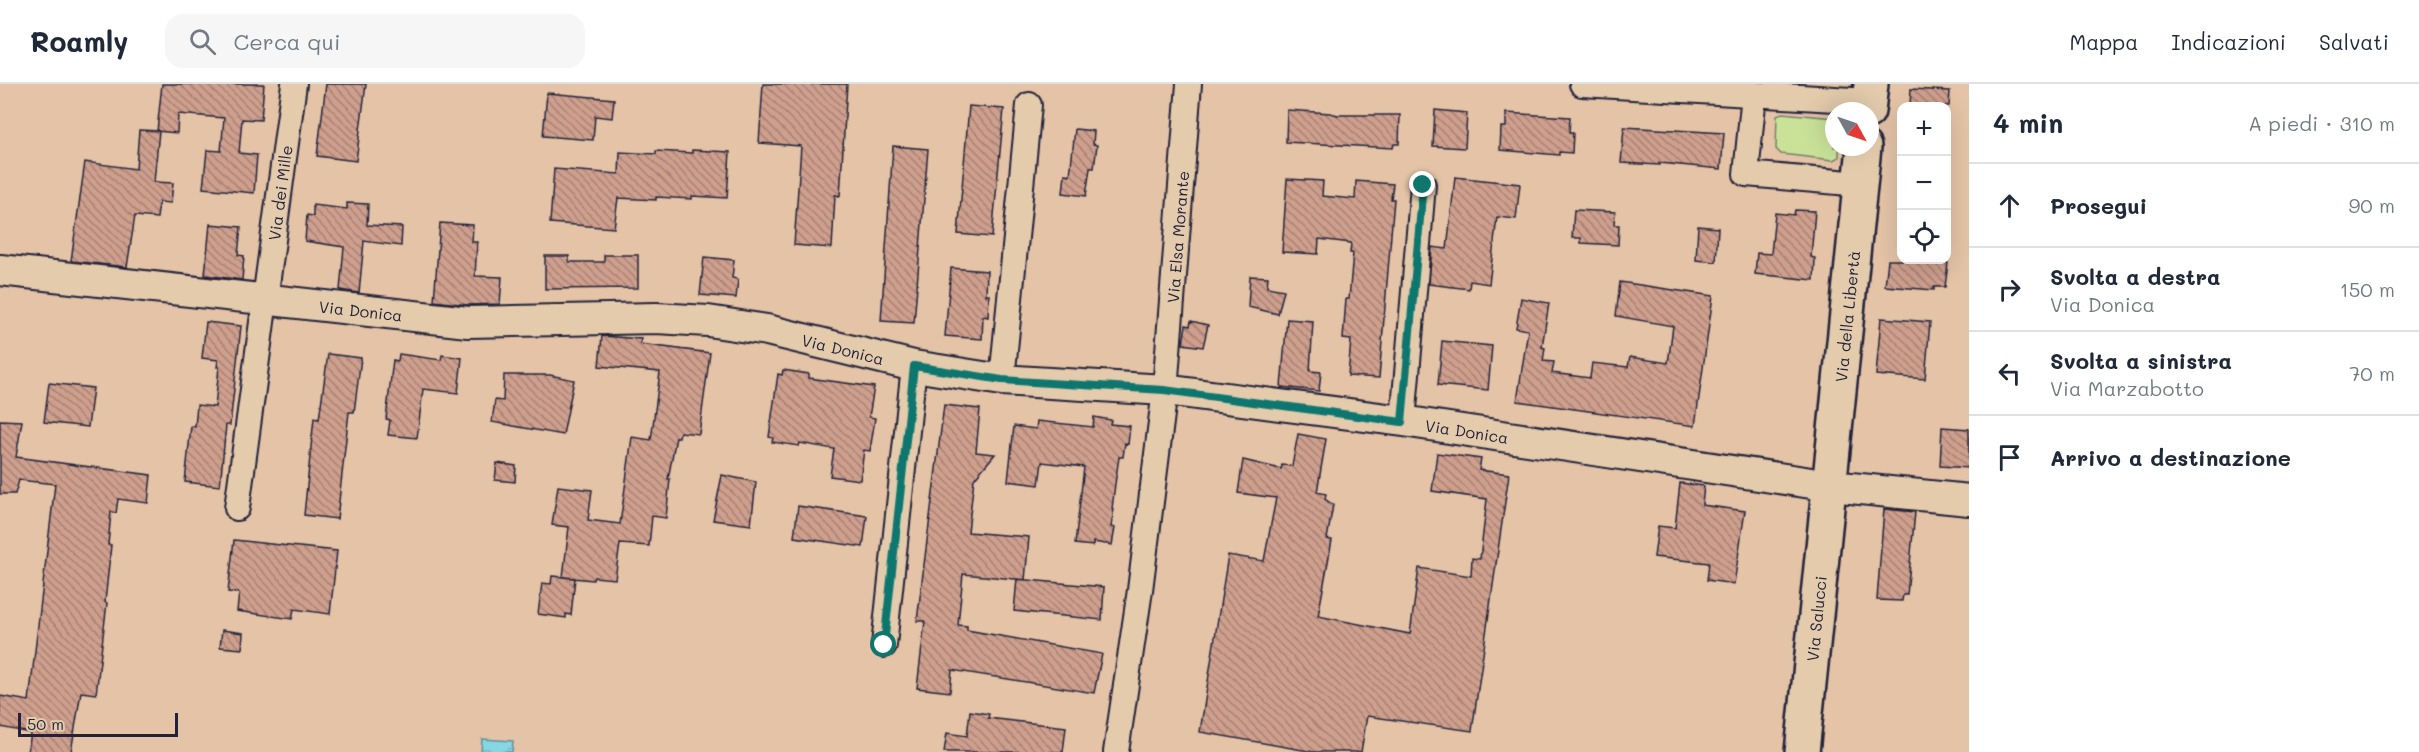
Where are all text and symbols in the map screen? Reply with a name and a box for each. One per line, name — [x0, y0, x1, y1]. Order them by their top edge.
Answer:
search box — [165, 14, 585, 68]
text: Roamly — [30, 23, 129, 59]
icon: search — [186, 25, 219, 58]
text: Cerca qui — [234, 27, 340, 56]
text: Mappa — [2070, 28, 2138, 55]
text: Indicazioni — [2171, 28, 2286, 55]
text: Salvati — [2319, 28, 2389, 55]
north arrow — [1825, 102, 1879, 156]
map controls — [1897, 102, 1951, 264]
button: + — [1897, 102, 1951, 156]
text: 4 min — [1993, 106, 2063, 140]
text: A piedi · 310 m — [2248, 110, 2395, 136]
street label: Via dei Mille — [263, 144, 296, 242]
button: − — [1897, 156, 1951, 210]
street label: Via Elsa Morante — [1161, 170, 1193, 304]
route end — [1409, 171, 1435, 197]
icon: ahead — [1993, 189, 2026, 222]
text: Prosegui — [2050, 191, 2147, 220]
text: 90 m — [2349, 192, 2395, 218]
button: locate — [1897, 210, 1951, 264]
street label: Via della Libertà — [1829, 250, 1864, 383]
text: Svolta a destra — [2050, 262, 2220, 291]
icon: right — [1993, 273, 2026, 306]
text: 150 m — [2340, 276, 2395, 302]
text: Via Donica — [2050, 291, 2155, 317]
street label: Via Donica — [318, 295, 404, 325]
street label: Via Donica — [800, 328, 886, 369]
text: Svolta a sinistra — [2050, 346, 2232, 375]
icon: left — [1993, 357, 2026, 390]
text: 70 m — [2349, 360, 2395, 386]
text: Via Marzabotto — [2050, 375, 2204, 401]
street label: Via Donica — [1424, 414, 1510, 447]
icon: arrive — [1993, 441, 2026, 474]
text: Arrivo a destinazione — [2050, 443, 2291, 472]
street label: Via Salucci — [1801, 575, 1830, 662]
route start — [870, 631, 896, 657]
scale bar — [18, 710, 178, 738]
text: 50 m — [27, 713, 64, 734]

